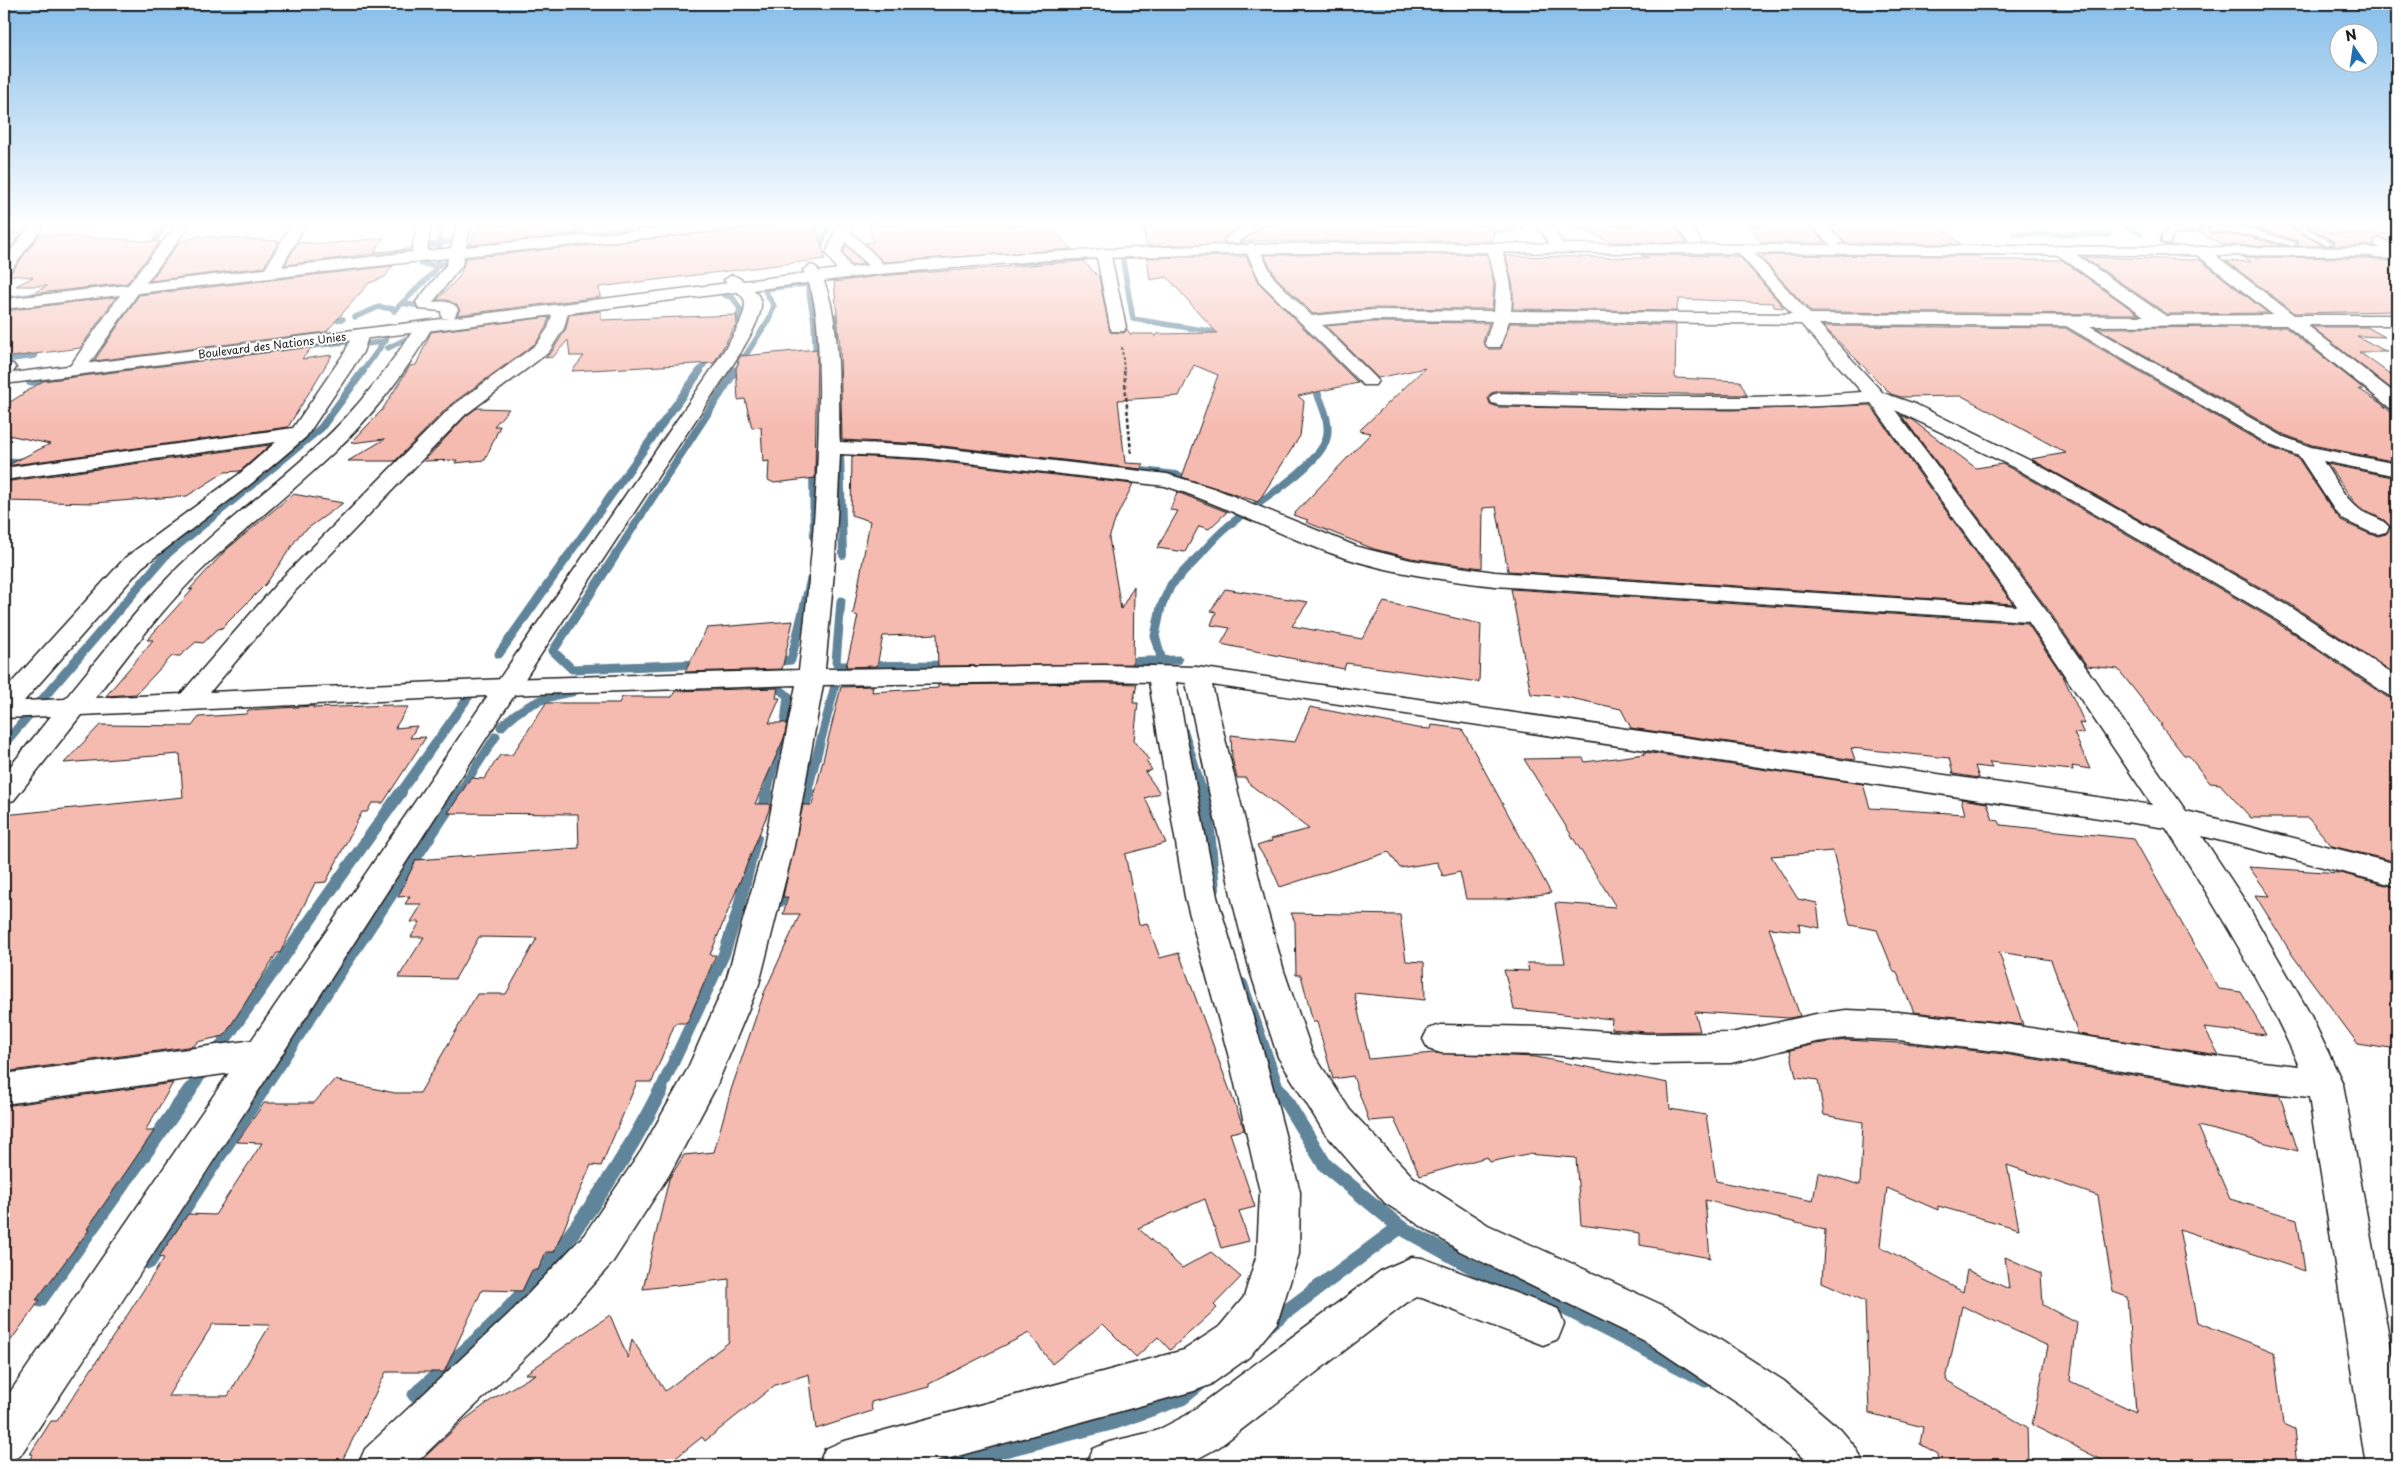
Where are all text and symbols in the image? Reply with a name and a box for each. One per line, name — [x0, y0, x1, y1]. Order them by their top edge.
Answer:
north arrow — [2328, 22, 2378, 72]
text: N — [2343, 23, 2359, 46]
street label: Boulevard des Nations Unies — [197, 327, 347, 363]

